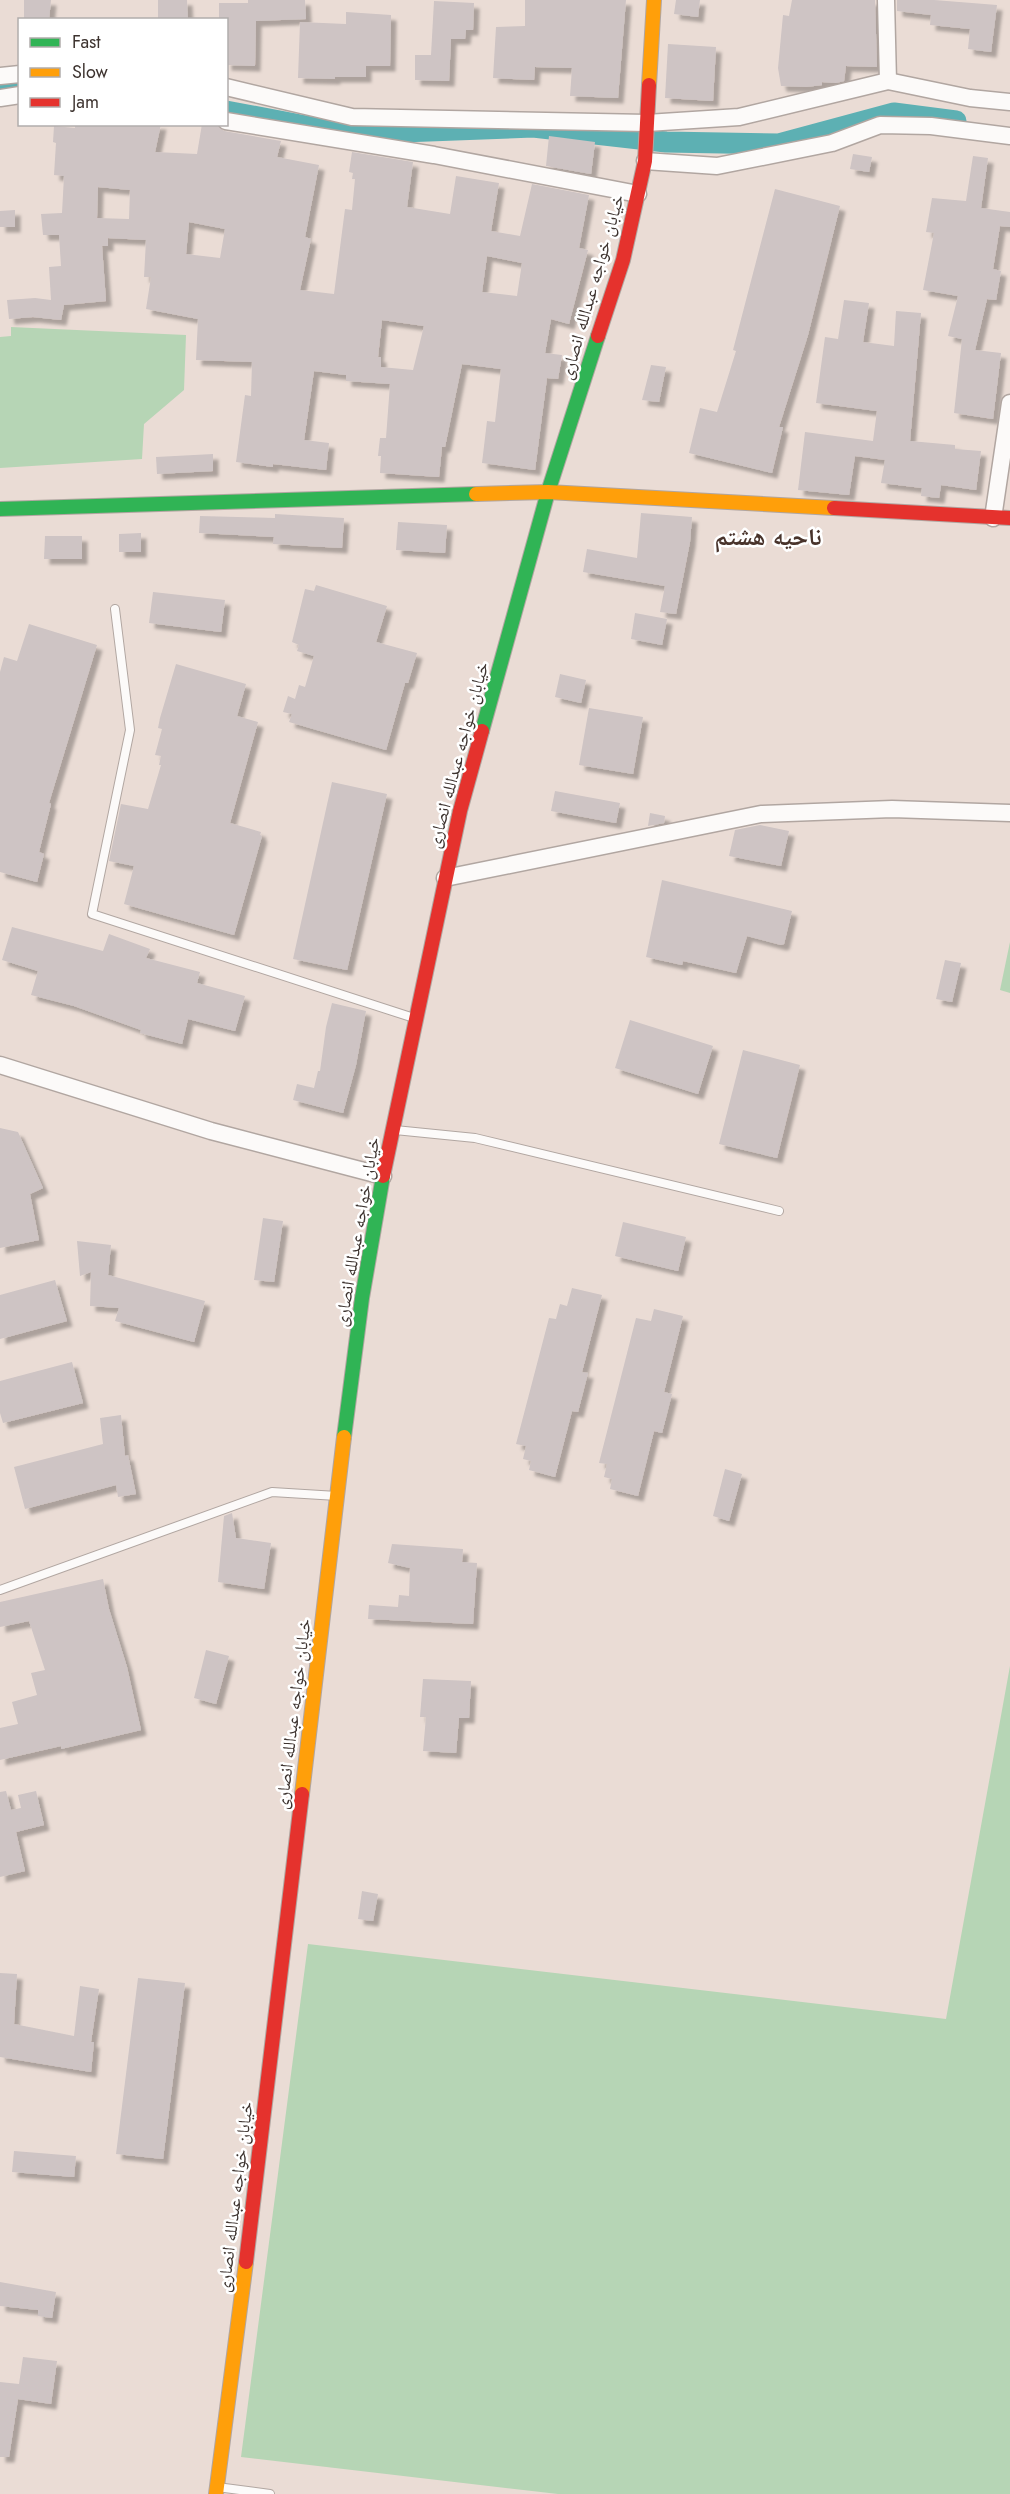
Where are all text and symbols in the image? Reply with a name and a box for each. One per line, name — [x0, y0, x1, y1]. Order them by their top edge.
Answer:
legend — [18, 18, 228, 126]
text: Fast — [72, 29, 101, 55]
text: Slow — [72, 59, 109, 85]
text: Jam — [70, 89, 99, 115]
street label: خیابان خواجه عبدالله انصاری — [553, 191, 631, 383]
district label: ناحیه هشتم — [714, 519, 822, 554]
street label: خیابان خواجه عبدالله انصاری — [421, 659, 495, 851]
street label: خیابان خواجه عبدالله انصاری — [328, 1135, 386, 1329]
street label: خیابان خواجه عبدالله انصاری — [268, 1617, 318, 1811]
street label: خیابان خواجه عبدالله انصاری — [210, 2100, 260, 2294]

